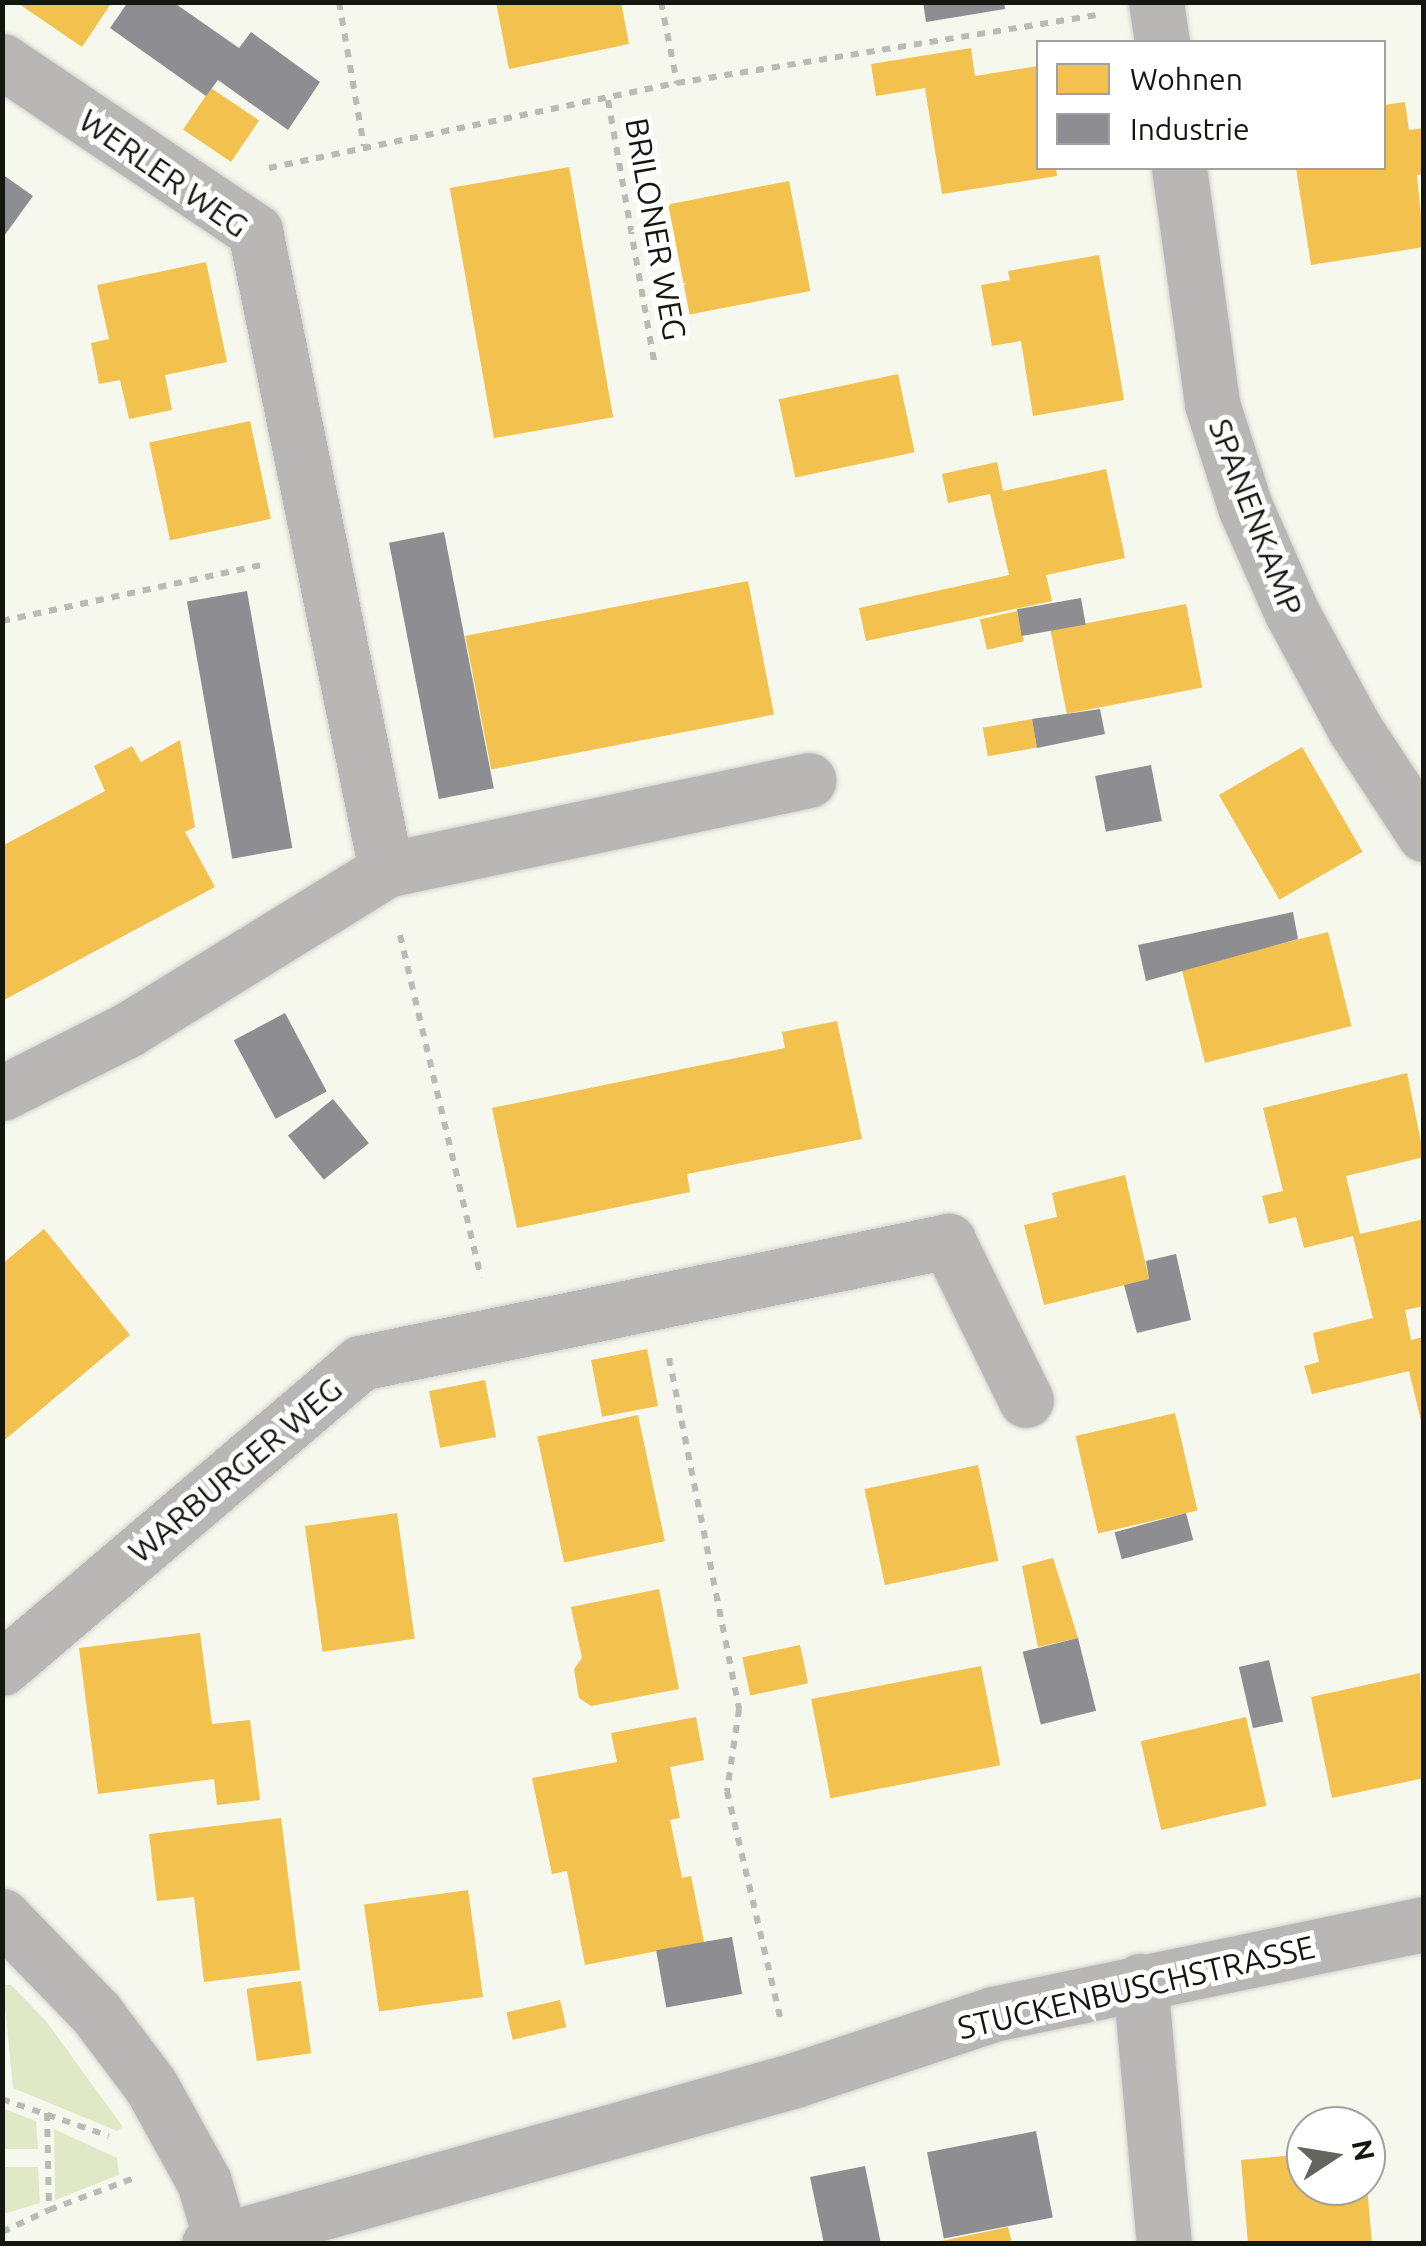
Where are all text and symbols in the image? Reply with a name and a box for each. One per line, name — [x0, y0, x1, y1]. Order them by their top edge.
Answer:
legend — [1036, 40, 1386, 170]
text: Wohnen — [1130, 62, 1243, 96]
street label: WERLER WEG — [72, 101, 256, 245]
text: Industrie — [1130, 112, 1250, 146]
street label: BRILONER WEG — [618, 115, 694, 343]
street label: SPANENKAMP — [1201, 413, 1311, 621]
street label: WARBURGER WEG — [121, 1370, 349, 1570]
street label: STUCKENBUSCHSTRASSE — [954, 1927, 1318, 2047]
north arrow — [1286, 2106, 1386, 2206]
text: N — [1347, 2137, 1381, 2164]

